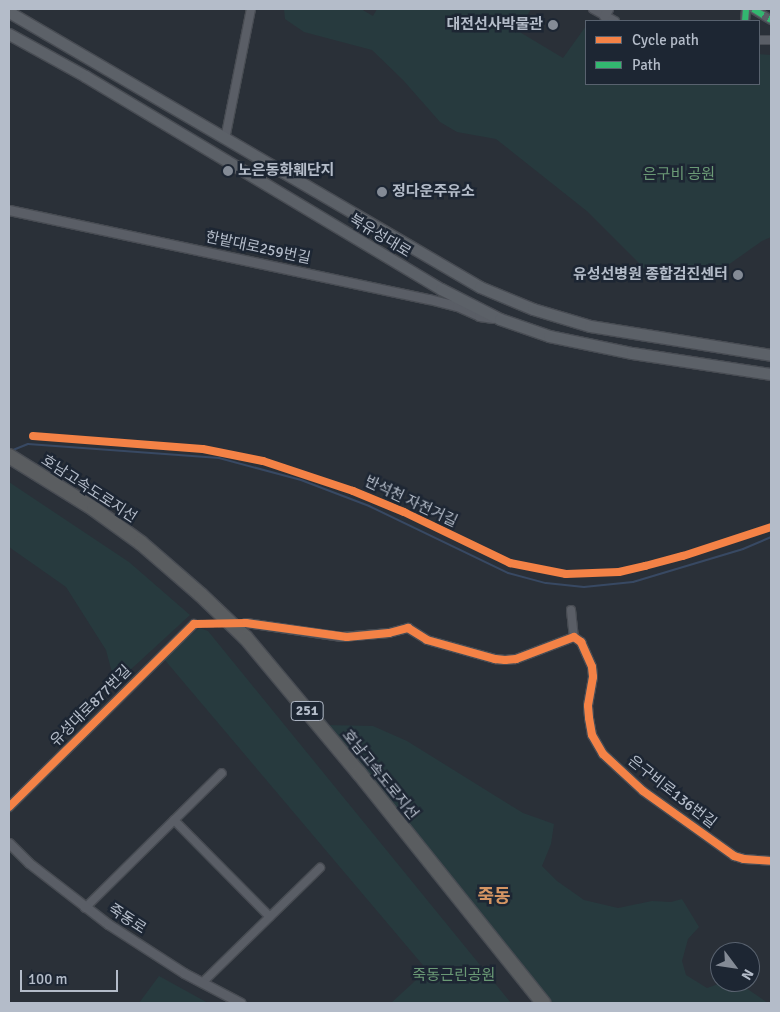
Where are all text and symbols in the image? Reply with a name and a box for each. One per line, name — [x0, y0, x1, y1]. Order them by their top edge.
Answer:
place label: 대전선사박물관 — [446, 16, 543, 34]
marker: 대전선사박물관 — [547, 19, 559, 31]
legend — [585, 20, 760, 85]
text: Cycle path — [632, 31, 699, 49]
text: Path — [632, 56, 661, 74]
place label: 노은동화훼단지 — [238, 162, 335, 180]
marker: 노은동화훼단지 — [222, 165, 234, 177]
park label: 은구비 공원 — [643, 166, 715, 184]
place label: 정다운주유소 — [392, 183, 475, 201]
marker: 정다운주유소 — [376, 186, 388, 198]
street label: 북유성대로 — [346, 211, 414, 261]
street label: 한밭대로259번길 — [204, 228, 312, 268]
place label: 유성선병원 종합검진센터 — [573, 266, 728, 284]
marker: 유성선병원 종합검진센터 — [732, 269, 744, 281]
street label: 호남고속도로지선 — [38, 451, 140, 527]
street label: 반석천 자전거길 — [362, 473, 460, 531]
street label: 유성대로877번길 — [47, 662, 135, 750]
road number: 251 — [290, 699, 324, 722]
street label: 호남고속도로지선 — [338, 726, 422, 824]
street label: 은구비로136번길 — [624, 752, 720, 832]
district label: 죽동 — [477, 885, 511, 907]
street label: 죽동로 — [105, 900, 149, 938]
north arrow — [710, 942, 760, 992]
scale bar — [22, 960, 120, 992]
text: N — [738, 966, 757, 983]
park label: 죽동근린공원 — [413, 967, 495, 985]
text: 100 m — [28, 970, 68, 988]

